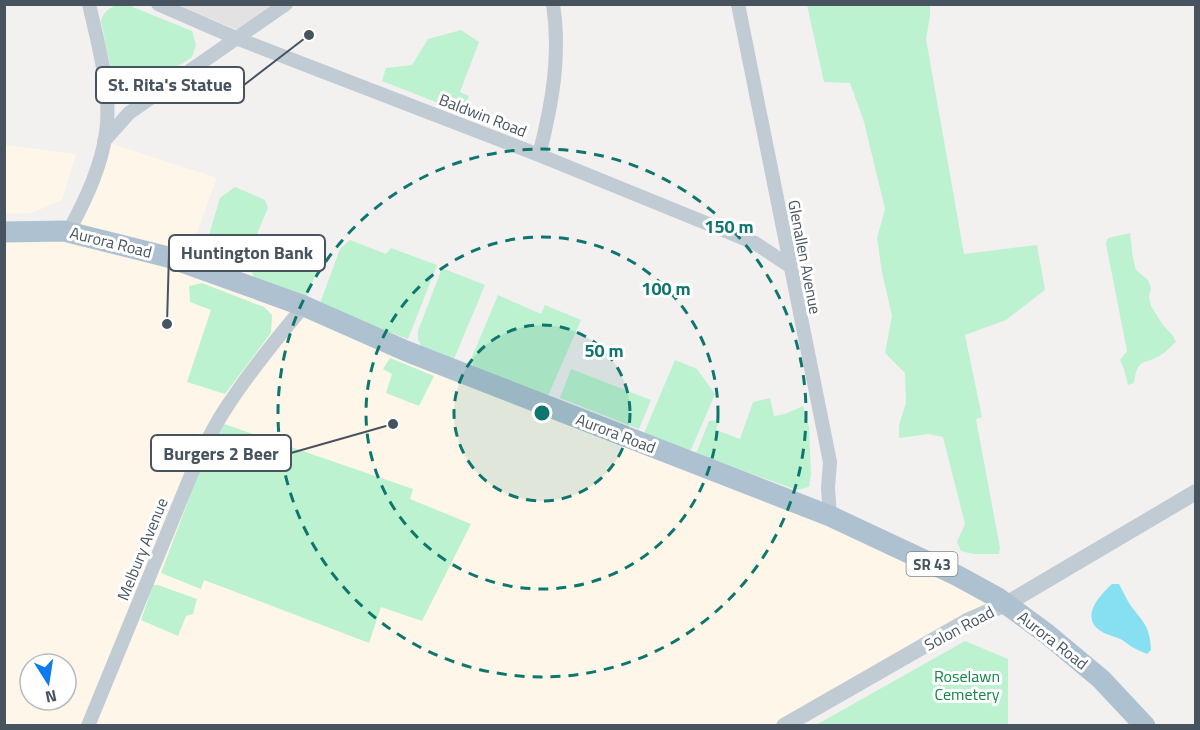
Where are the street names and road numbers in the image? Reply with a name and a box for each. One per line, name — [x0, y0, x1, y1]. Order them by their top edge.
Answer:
street label: Baldwin Road — [436, 87, 530, 143]
street label: Glenallen Avenue — [782, 198, 828, 316]
street label: Aurora Road — [68, 220, 154, 264]
street label: Aurora Road — [573, 407, 659, 459]
street label: Melbury Avenue — [110, 494, 174, 604]
road number: SR 43 — [906, 552, 958, 576]
street label: Solon Road — [920, 600, 998, 656]
street label: Aurora Road — [1013, 605, 1093, 675]

